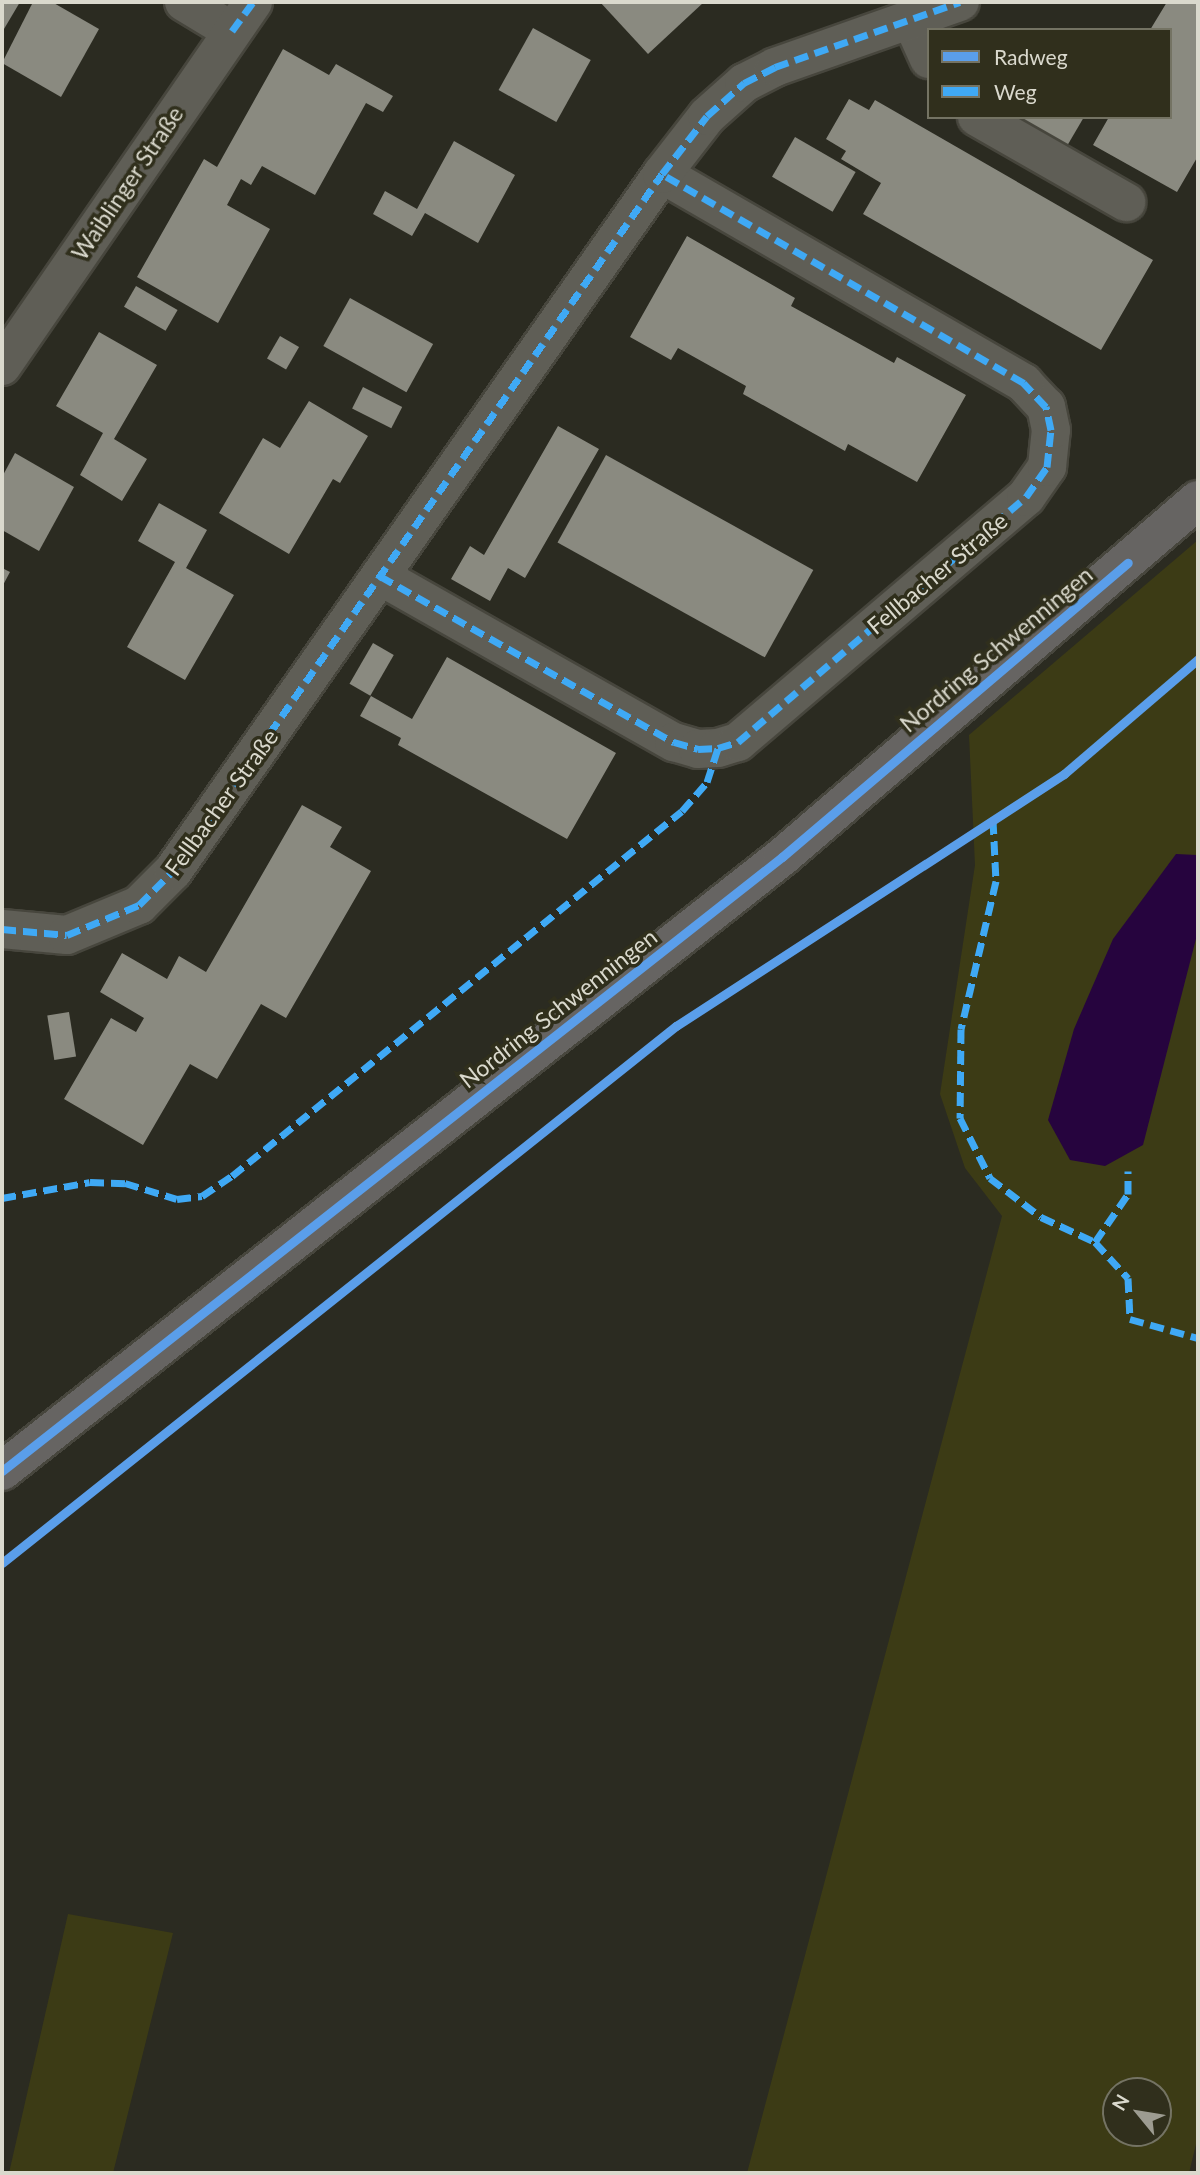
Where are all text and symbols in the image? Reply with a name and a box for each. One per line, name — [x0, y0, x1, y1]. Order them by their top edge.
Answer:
legend — [927, 28, 1172, 119]
text: Radweg — [994, 44, 1068, 69]
text: Weg — [994, 79, 1037, 104]
street label: Waiblinger Straße — [65, 101, 189, 265]
street label: Fellbacher Straße — [861, 506, 1013, 640]
street label: Nordring Schwenningen — [894, 560, 1098, 738]
street label: Fellbacher Straße — [158, 723, 284, 881]
street label: Nordring Schwenningen — [454, 922, 662, 1094]
north arrow — [1102, 2077, 1172, 2147]
text: N — [1106, 2090, 1134, 2114]

